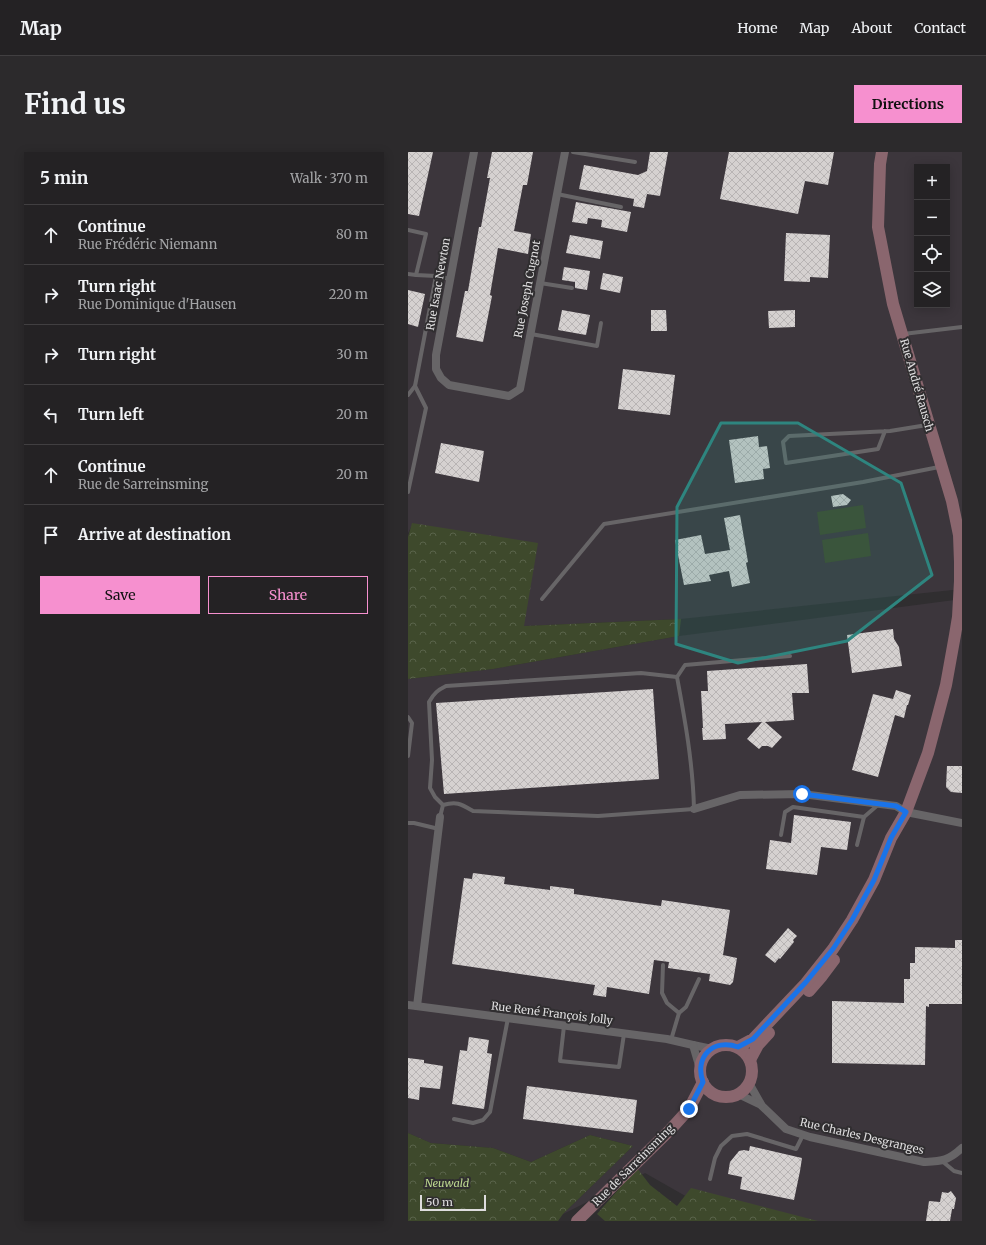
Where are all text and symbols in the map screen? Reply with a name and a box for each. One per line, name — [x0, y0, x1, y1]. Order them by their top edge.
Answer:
text: Map — [20, 16, 62, 40]
text: Home — [737, 19, 778, 37]
text: Map — [800, 19, 829, 37]
text: About — [851, 19, 892, 37]
text: Contact — [914, 19, 966, 37]
button: Directions — [854, 85, 962, 123]
text: Find us — [24, 86, 126, 122]
map controls — [914, 164, 950, 308]
button: + — [914, 164, 950, 200]
text: 5 min — [40, 167, 88, 189]
text: Walk · 370 m — [290, 170, 368, 187]
button: − — [914, 200, 950, 236]
text: Continue — [78, 217, 146, 236]
icon: ahead — [40, 224, 62, 246]
text: 80 m — [336, 226, 368, 243]
text: Rue Frédéric Niemann — [78, 236, 217, 253]
street label: Rue Isaac Newton — [423, 236, 453, 331]
button: locate — [914, 236, 950, 272]
street label: Rue Joseph Cugnot — [511, 238, 543, 339]
button: layers — [914, 272, 950, 308]
text: Turn right — [78, 277, 156, 296]
icon: right — [40, 284, 62, 306]
text: 220 m — [329, 286, 368, 303]
text: Rue Dominique d'Hausen — [78, 296, 236, 313]
street label: Rue André Rausch — [897, 337, 937, 434]
icon: right — [40, 344, 62, 366]
text: Turn right — [78, 345, 156, 364]
text: 30 m — [336, 346, 368, 363]
icon: left — [40, 404, 62, 426]
text: Turn left — [78, 405, 144, 424]
text: 20 m — [336, 406, 368, 423]
text: Continue — [78, 457, 146, 476]
icon: ahead — [40, 464, 62, 486]
text: 20 m — [336, 466, 368, 483]
text: Rue de Sarreinsming — [78, 476, 208, 493]
icon: arrive — [40, 524, 62, 546]
text: Arrive at destination — [78, 525, 231, 544]
button: Save — [40, 576, 200, 614]
button: Share — [208, 576, 368, 614]
route start — [793, 785, 811, 803]
street label: Rue René François Jolly — [490, 999, 614, 1027]
route end — [680, 1100, 698, 1118]
street label: Rue Charles Desgranges — [799, 1115, 925, 1157]
street label: Rue de Sarreinsming — [589, 1121, 677, 1209]
park label: Neuwald — [425, 1176, 470, 1190]
scale bar — [420, 1193, 486, 1212]
text: 50 m — [426, 1195, 453, 1209]

